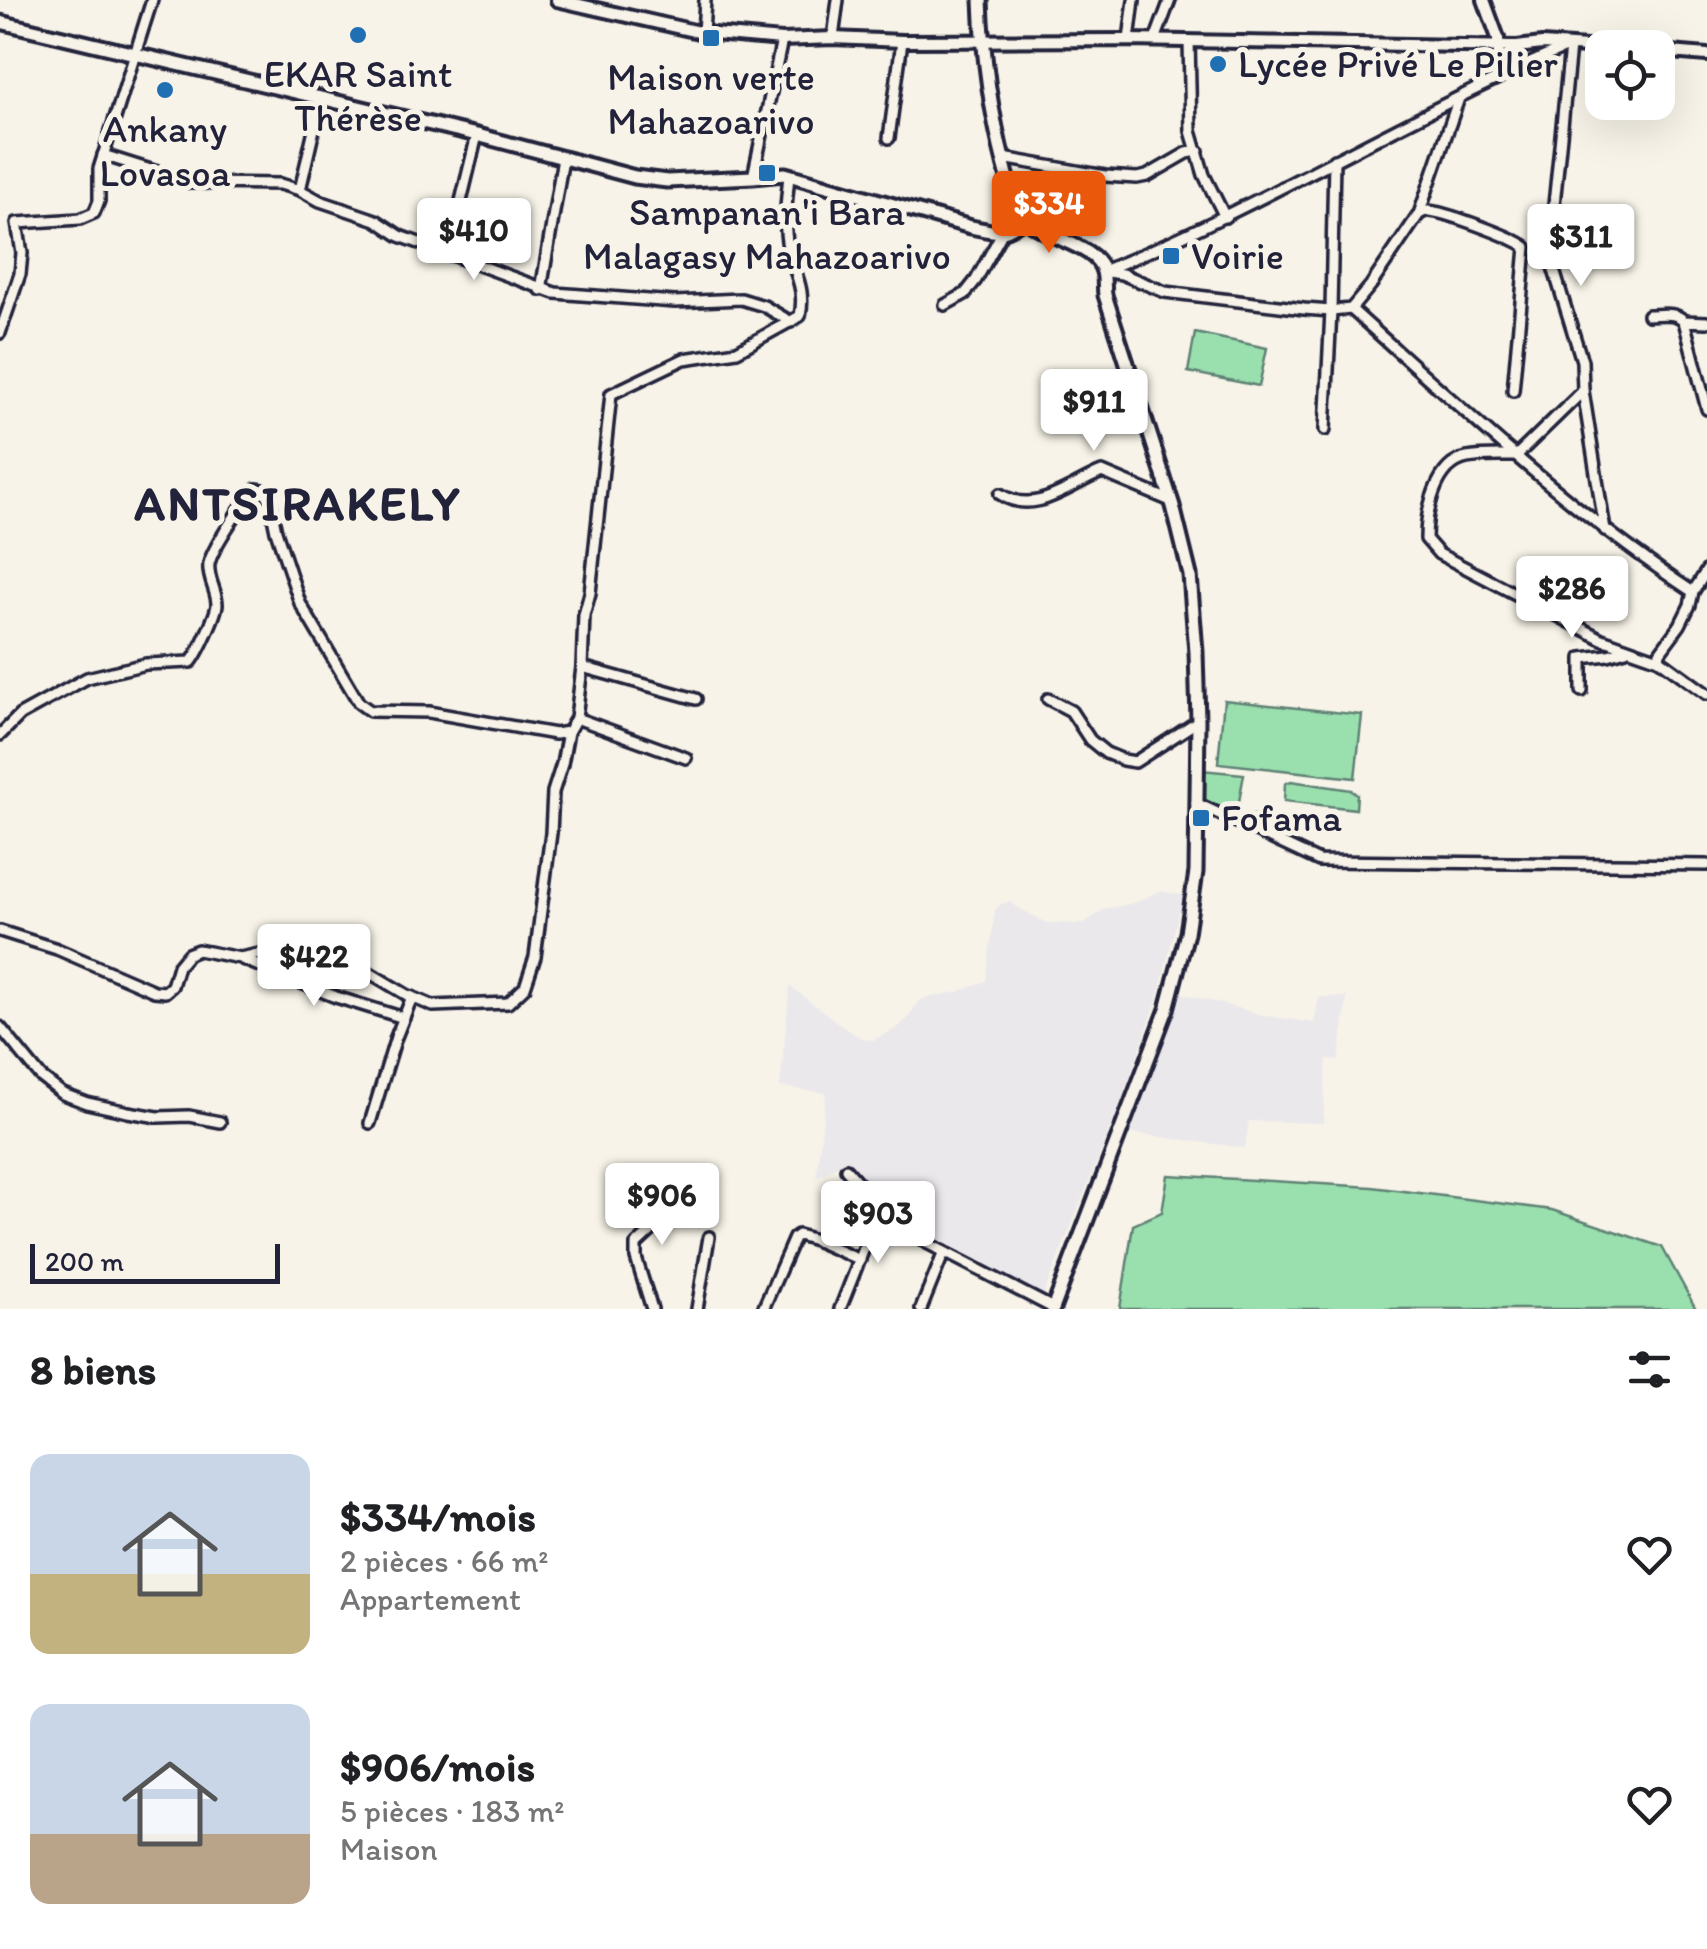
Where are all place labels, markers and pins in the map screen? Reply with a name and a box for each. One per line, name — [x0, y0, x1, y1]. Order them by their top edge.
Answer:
marker: EKAR Saint Thérèse — [347, 24, 369, 46]
marker: Maison verte Mahazoarivo — [700, 27, 722, 49]
place label: Lycée Privé Le Pilier — [1238, 41, 1558, 87]
place label: EKAR Saint Thérèse — [264, 51, 452, 141]
marker: Lycée Privé Le Pilier — [1207, 53, 1229, 75]
place label: Maison verte Mahazoarivo — [607, 54, 815, 144]
marker: Ankany Lovasoa — [154, 79, 176, 101]
place label: Ankany Lovasoa — [100, 106, 231, 196]
marker: Sampanan'i Bara Malagasy Mahazoarivo — [756, 162, 778, 184]
pin: $334 — [990, 171, 1108, 256]
place label: Sampanan'i Bara Malagasy Mahazoarivo — [583, 189, 951, 279]
pin: $410 — [415, 198, 533, 283]
pin: $311 — [1522, 204, 1640, 289]
place label: Voirie — [1191, 233, 1284, 279]
marker: Voirie — [1160, 245, 1182, 267]
pin: $911 — [1035, 369, 1153, 454]
pin: $286 — [1513, 556, 1631, 641]
place label: Fofama — [1221, 795, 1342, 841]
marker: Fofama — [1190, 807, 1212, 829]
pin: $422 — [255, 924, 373, 1009]
pin: $906 — [603, 1163, 721, 1248]
pin: $903 — [819, 1181, 937, 1266]

